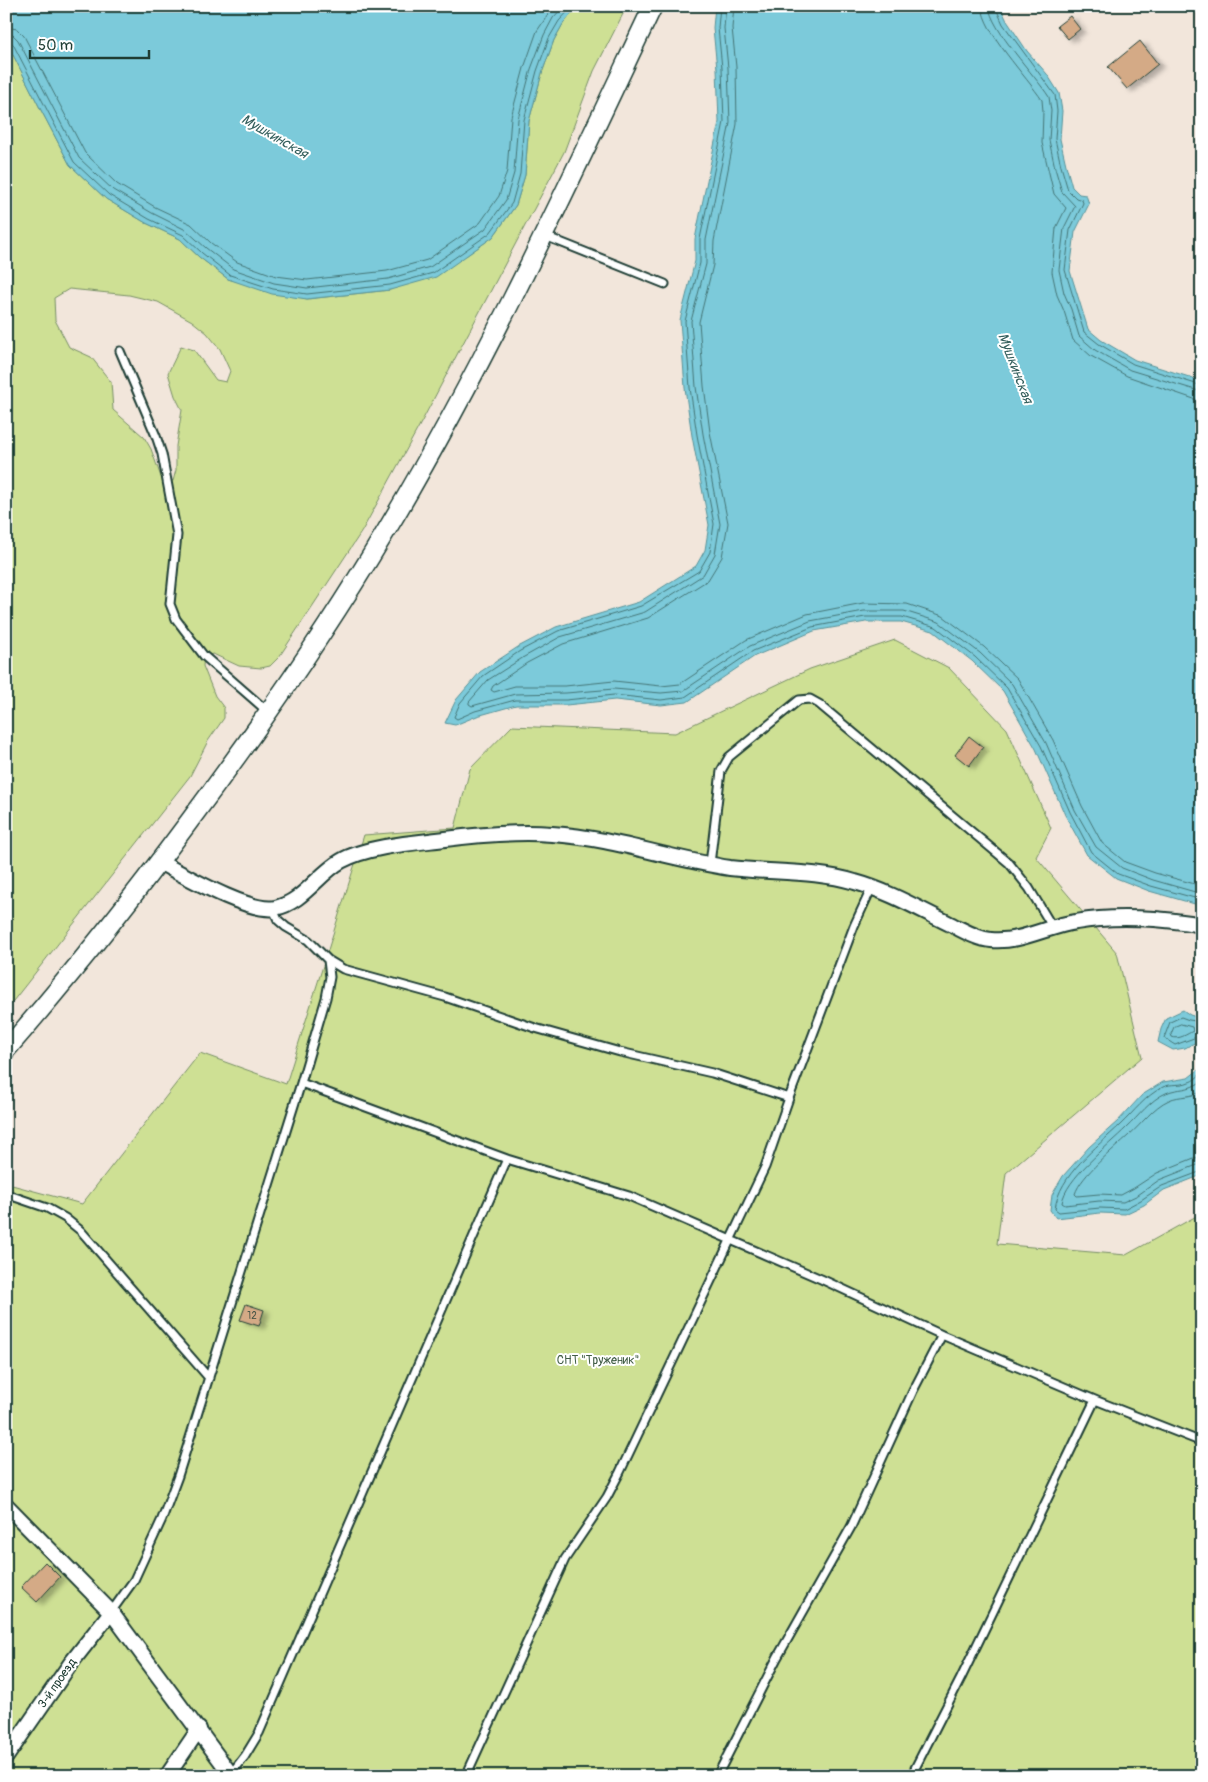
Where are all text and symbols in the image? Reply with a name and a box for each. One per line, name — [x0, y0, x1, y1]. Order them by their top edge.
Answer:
scale bar — [30, 28, 149, 60]
text: 50 m — [38, 36, 73, 55]
water label: Мушкинская — [239, 111, 312, 163]
water label: Мушкинская — [994, 331, 1037, 407]
house number: 12 — [247, 1310, 257, 1322]
park label: СНТ "Труженик" — [557, 1353, 639, 1368]
street label: 3-й проезд — [35, 1655, 80, 1711]

